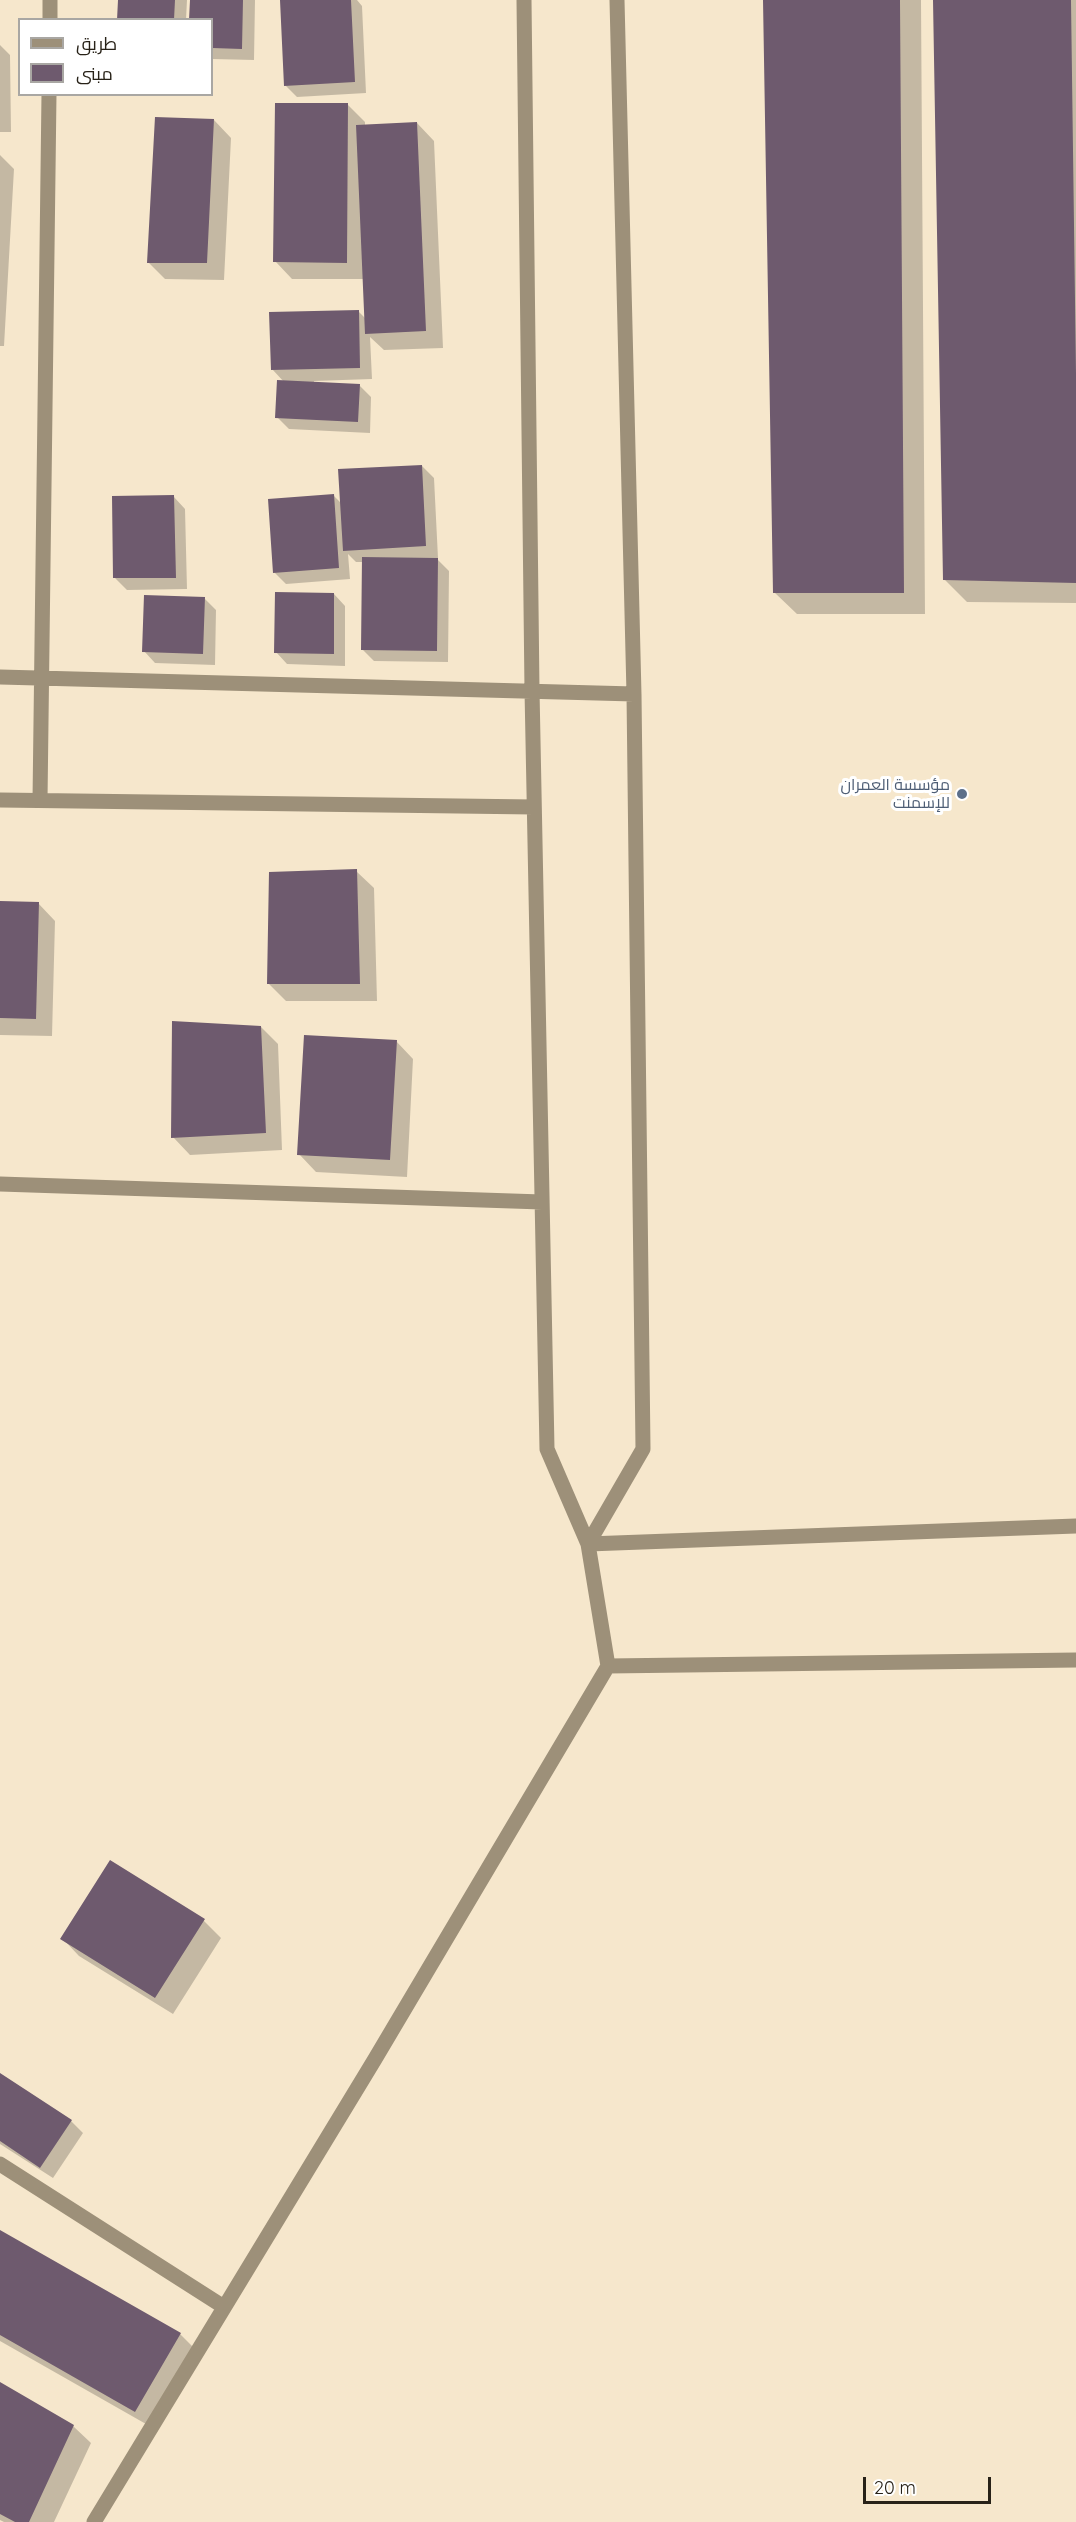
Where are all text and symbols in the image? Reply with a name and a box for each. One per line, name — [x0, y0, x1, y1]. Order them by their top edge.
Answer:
legend — [18, 18, 213, 96]
text: طريق — [76, 32, 117, 55]
text: مبنى — [76, 62, 113, 85]
place label: مؤسسة العمران للإسمنت — [840, 775, 950, 813]
marker: مؤسسة العمران للإسمنت — [955, 787, 969, 801]
scale bar — [866, 2465, 994, 2503]
text: 20 m — [874, 2476, 916, 2499]

